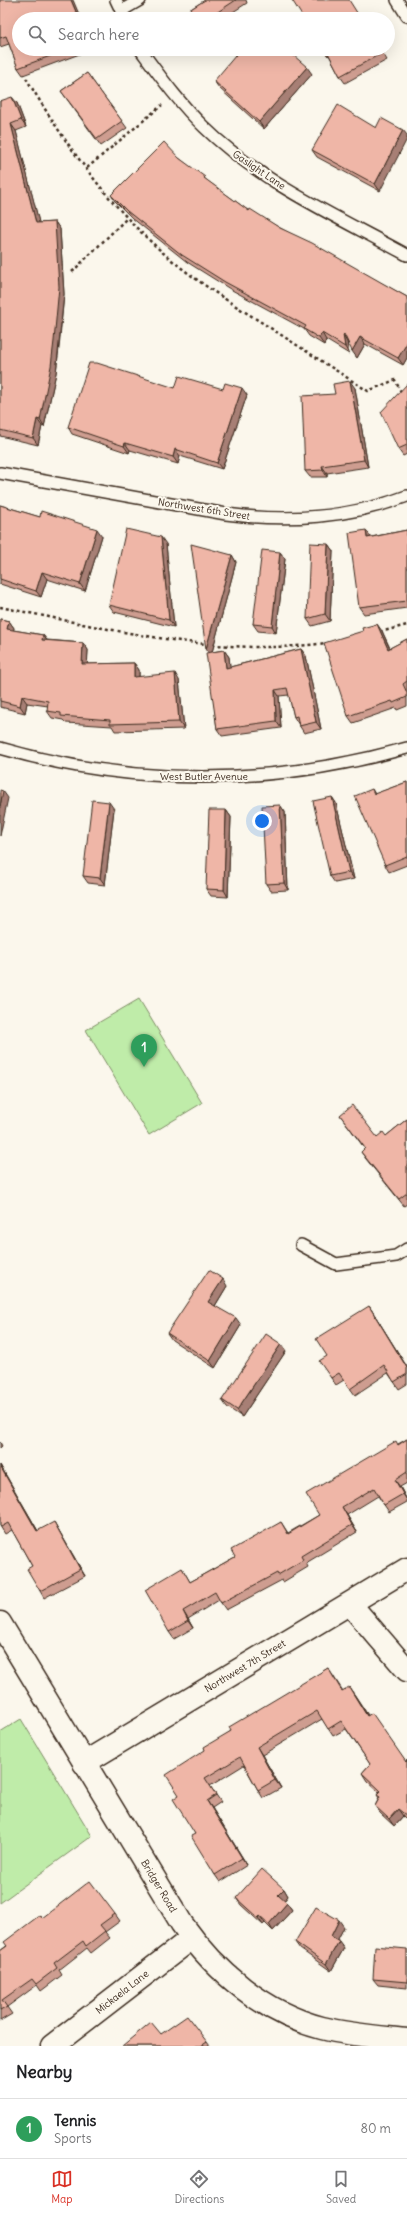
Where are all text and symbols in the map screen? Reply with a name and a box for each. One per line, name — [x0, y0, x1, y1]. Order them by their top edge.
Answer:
search box — [12, 12, 395, 56]
icon: search — [26, 23, 48, 45]
text: Search here — [58, 25, 139, 44]
street label: Gaslight Lane — [230, 147, 288, 193]
street label: Northwest 6th Street — [157, 495, 252, 523]
street label: West Butler Avenue — [160, 770, 248, 783]
your location — [252, 811, 272, 831]
pin: 1 — [131, 1034, 157, 1067]
street label: Northwest 7th Street — [202, 1636, 288, 1695]
street label: Bridger Road — [138, 1857, 180, 1915]
street label: Mickaela Lane — [93, 1967, 151, 2017]
text: Nearby — [16, 2061, 72, 2083]
text: Tennis — [54, 2111, 96, 2130]
text: 1 — [26, 2120, 32, 2137]
text: 80 m — [360, 2120, 391, 2137]
text: Sports — [54, 2130, 92, 2147]
tab: Map — [51, 2168, 73, 2206]
tab: Directions — [175, 2168, 224, 2206]
tab: Saved — [326, 2168, 356, 2206]

